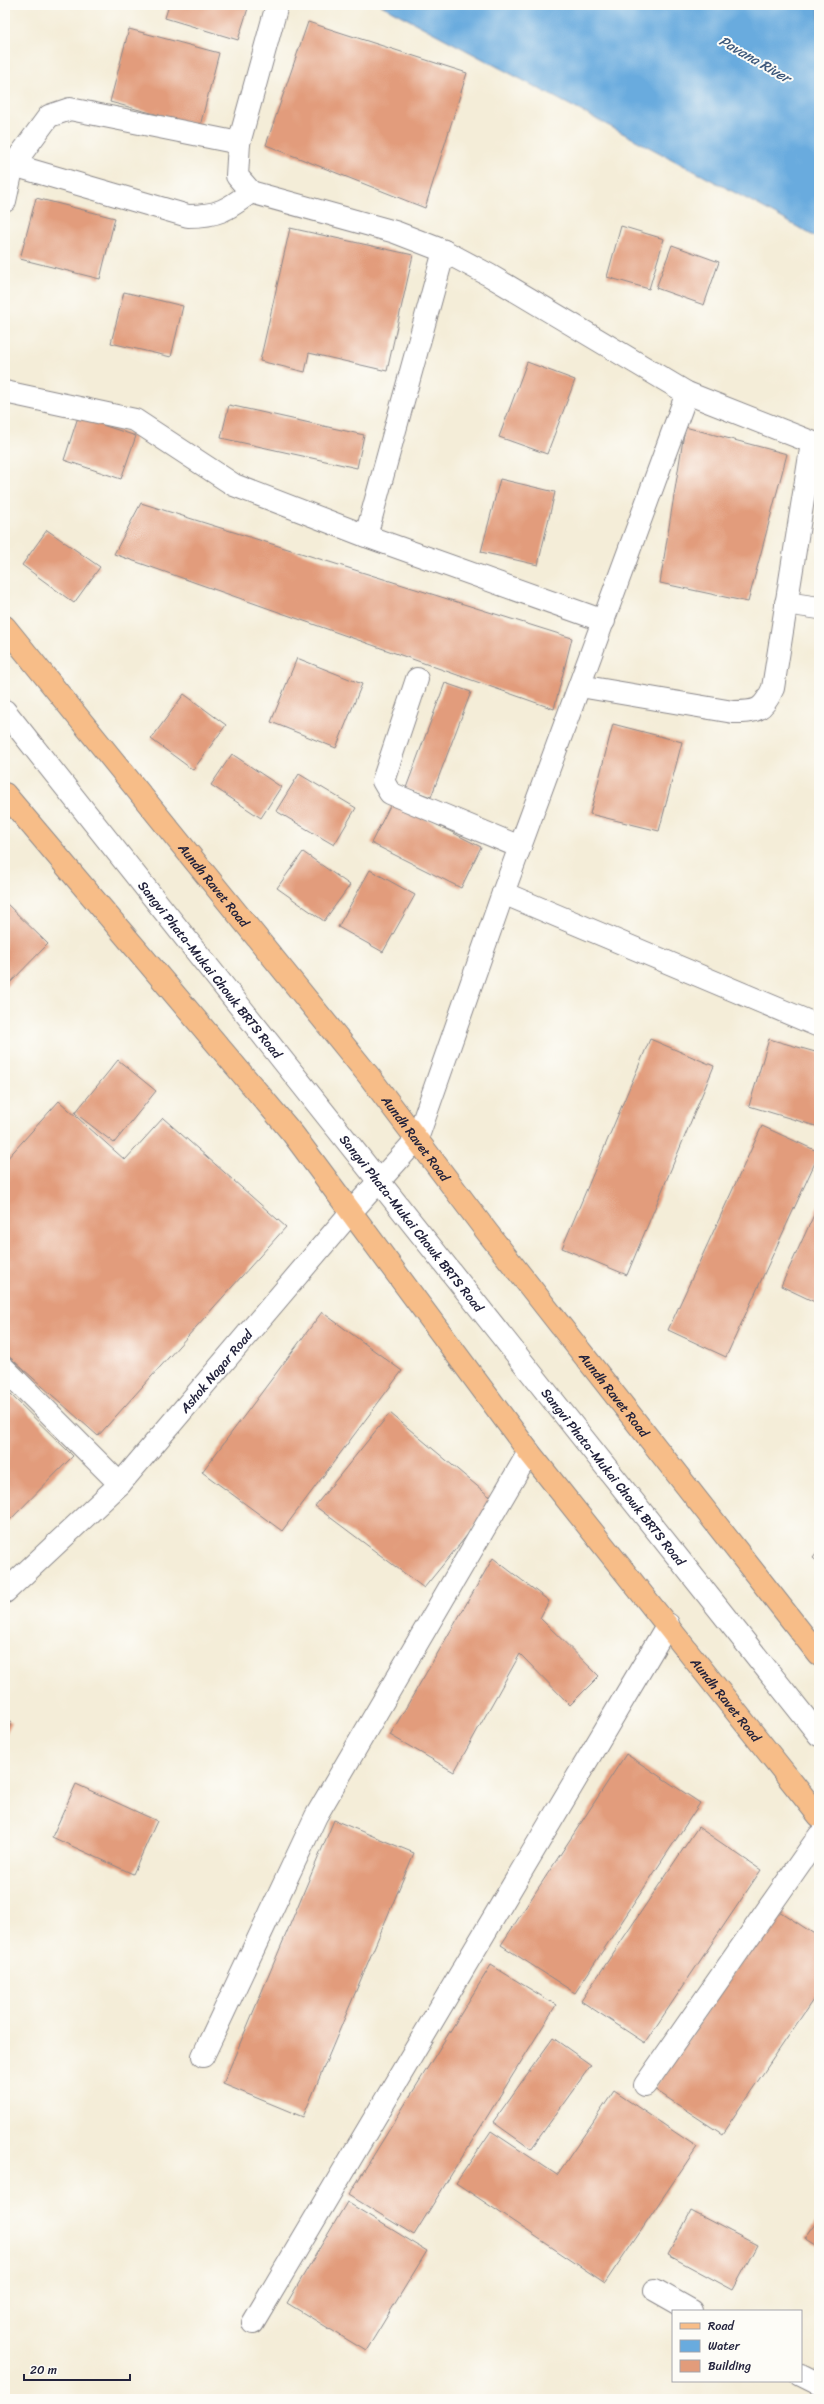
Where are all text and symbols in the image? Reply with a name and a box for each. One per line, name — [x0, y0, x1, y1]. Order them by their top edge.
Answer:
water label: Pavana River — [714, 29, 798, 92]
street label: Aundh Ravet Road — [172, 837, 256, 933]
street label: Sangvi Phata-Mukai Chowk BRTS Road — [132, 876, 289, 1065]
street label: Aundh Ravet Road — [375, 1090, 457, 1188]
street label: Sangvi Phata-Mukai Chowk BRTS Road — [334, 1129, 490, 1318]
street label: Ashok Nagar Road — [173, 1324, 259, 1419]
street label: Aundh Ravet Road — [572, 1346, 656, 1443]
street label: Sangvi Phata-Mukai Chowk BRTS Road — [535, 1383, 692, 1572]
street label: Aundh Ravet Road — [684, 1651, 768, 1748]
legend — [672, 2310, 802, 2382]
text: Road — [708, 2315, 735, 2337]
text: Water — [708, 2335, 741, 2357]
text: Building — [708, 2355, 751, 2377]
scale bar — [24, 2356, 130, 2382]
text: 20 m — [30, 2359, 57, 2381]

